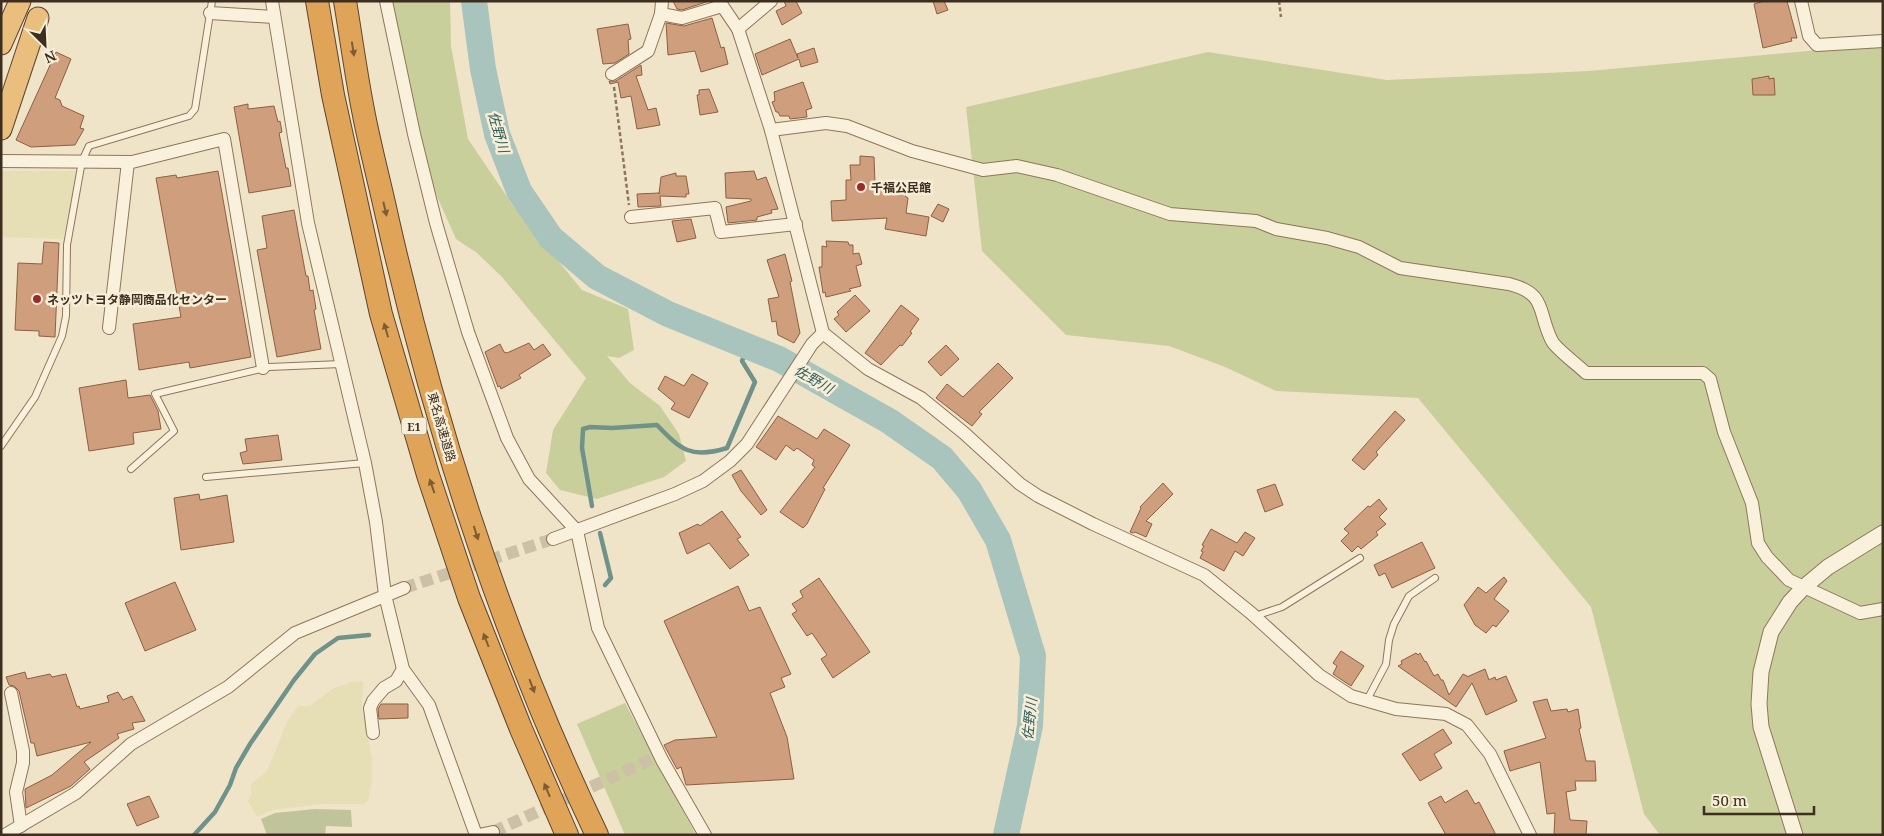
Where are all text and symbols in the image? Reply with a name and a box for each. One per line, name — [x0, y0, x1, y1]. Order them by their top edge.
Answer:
north arrow — [20, 20, 70, 70]
one-way arrow — [349, 42, 357, 58]
text: N — [42, 46, 59, 68]
water label: 佐野川 — [484, 109, 514, 157]
place label: 千福公民館 — [871, 179, 931, 196]
marker: 千福公民館 — [855, 181, 867, 193]
one-way arrow — [381, 201, 389, 216]
place label: ネッツトヨタ静岡商品化センター — [47, 291, 227, 308]
marker: ネッツトヨタ静岡商品化センター — [31, 293, 43, 305]
one-way arrow — [382, 323, 390, 338]
water label: 佐野川 — [791, 360, 839, 399]
street label: 東名高速道路 — [424, 390, 460, 464]
road number: E1 — [402, 418, 426, 434]
one-way arrow — [427, 479, 435, 494]
one-way arrow — [473, 526, 480, 541]
one-way arrow — [481, 633, 489, 647]
one-way arrow — [528, 679, 536, 694]
water label: 佐野川 — [1017, 695, 1041, 741]
one-way arrow — [543, 783, 551, 797]
scale bar — [1704, 784, 1814, 816]
text: 50 m — [1712, 790, 1747, 810]

